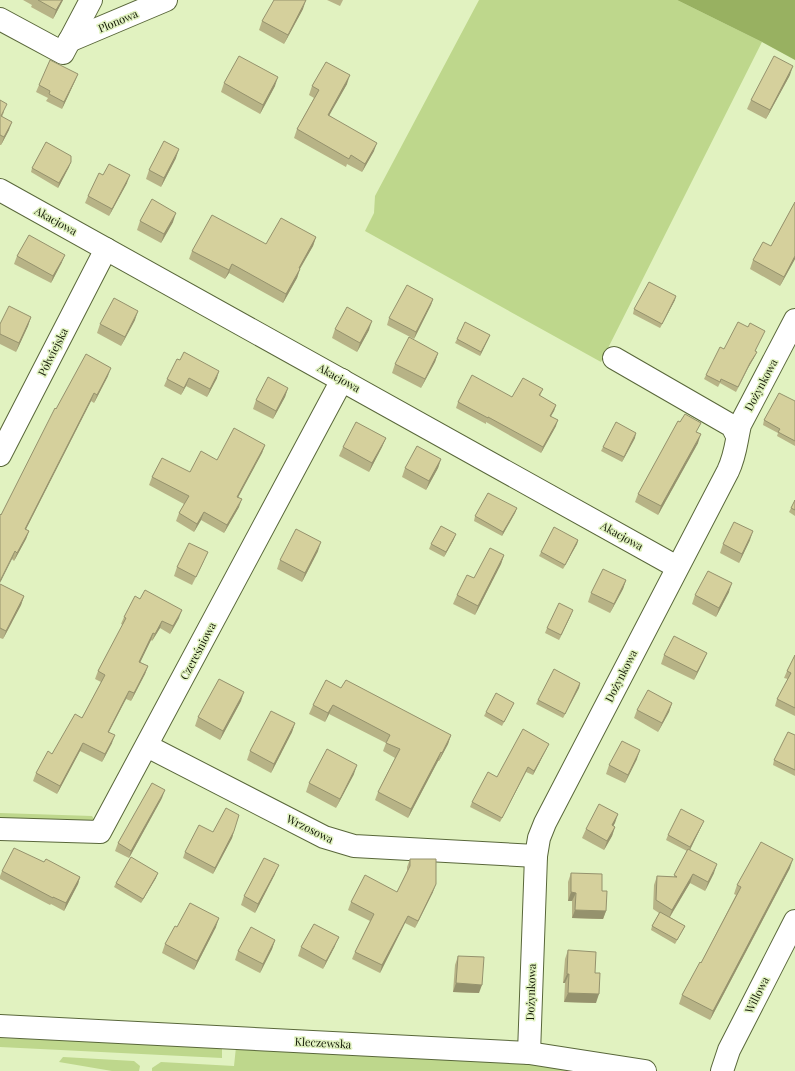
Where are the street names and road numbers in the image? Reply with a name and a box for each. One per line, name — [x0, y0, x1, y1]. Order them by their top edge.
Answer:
street label: Plonowa — [96, 5, 140, 36]
street label: Akacjowa — [31, 202, 81, 239]
street label: Półwiejska — [34, 325, 71, 378]
street label: Dożynkowa — [741, 356, 781, 413]
street label: Akacjowa — [314, 359, 364, 396]
street label: Akacjowa — [597, 517, 647, 554]
street label: Czereśniowa — [176, 619, 219, 682]
street label: Dożynkowa — [601, 647, 640, 705]
street label: Wrzosowa — [283, 810, 337, 847]
street label: Dożynkowa — [522, 963, 539, 1021]
street label: Willowa — [741, 974, 772, 1016]
street label: Kleczewska — [294, 1034, 352, 1051]

